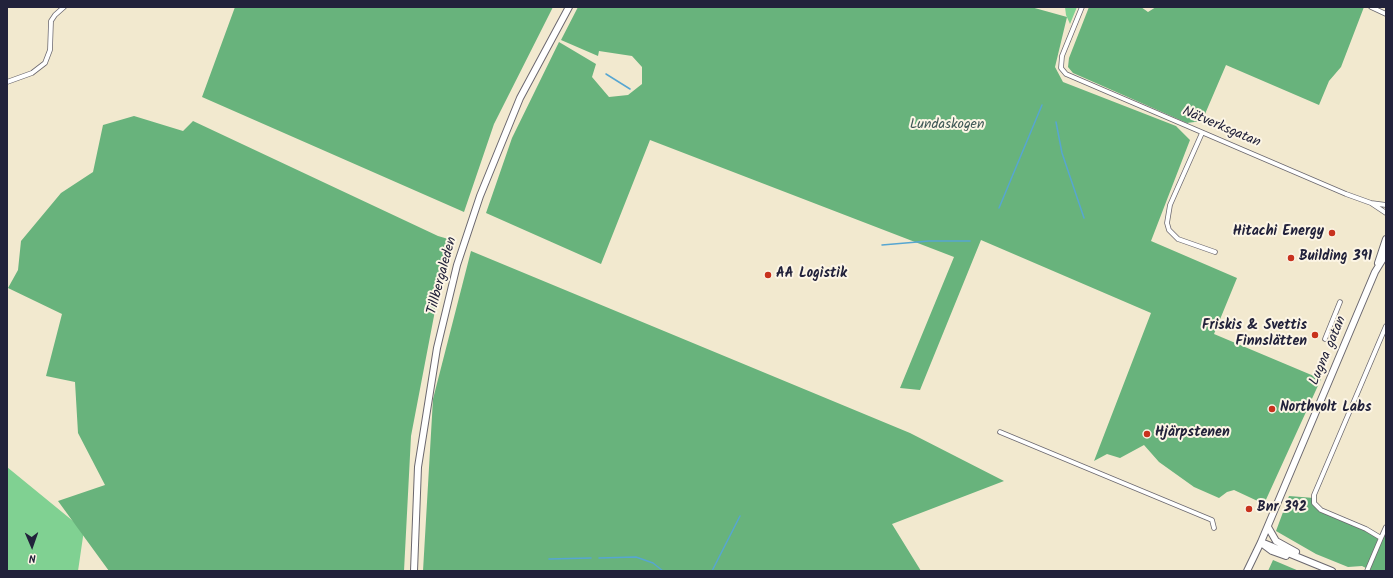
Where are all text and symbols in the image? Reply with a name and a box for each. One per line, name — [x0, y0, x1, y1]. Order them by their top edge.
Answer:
street label: Nätverksgatan — [1179, 104, 1263, 152]
park label: Lundaskogen — [910, 118, 984, 134]
place label: Hitachi Energy — [1233, 225, 1324, 241]
marker: Hitachi Energy — [1327, 228, 1337, 238]
street label: Tillbergaleden — [425, 235, 461, 317]
place label: Building 391 — [1299, 250, 1372, 266]
marker: Building 391 — [1286, 253, 1296, 263]
place label: AA Logistik — [776, 267, 847, 283]
marker: AA Logistik — [763, 270, 773, 280]
street label: Lugna gatan — [1307, 314, 1351, 388]
place label: Friskis & Svettis Finnslätten — [1202, 319, 1307, 352]
marker: Friskis & Svettis Finnslätten — [1310, 330, 1320, 340]
place label: Northvolt Labs — [1280, 401, 1371, 417]
marker: Northvolt Labs — [1267, 404, 1277, 414]
place label: Hjärpstenen — [1155, 426, 1230, 442]
marker: Hjärpstenen — [1142, 429, 1152, 439]
place label: Bnr 392 — [1257, 501, 1307, 517]
marker: Bnr 392 — [1244, 504, 1254, 514]
north arrow — [12, 526, 52, 566]
text: N — [29, 549, 36, 567]

